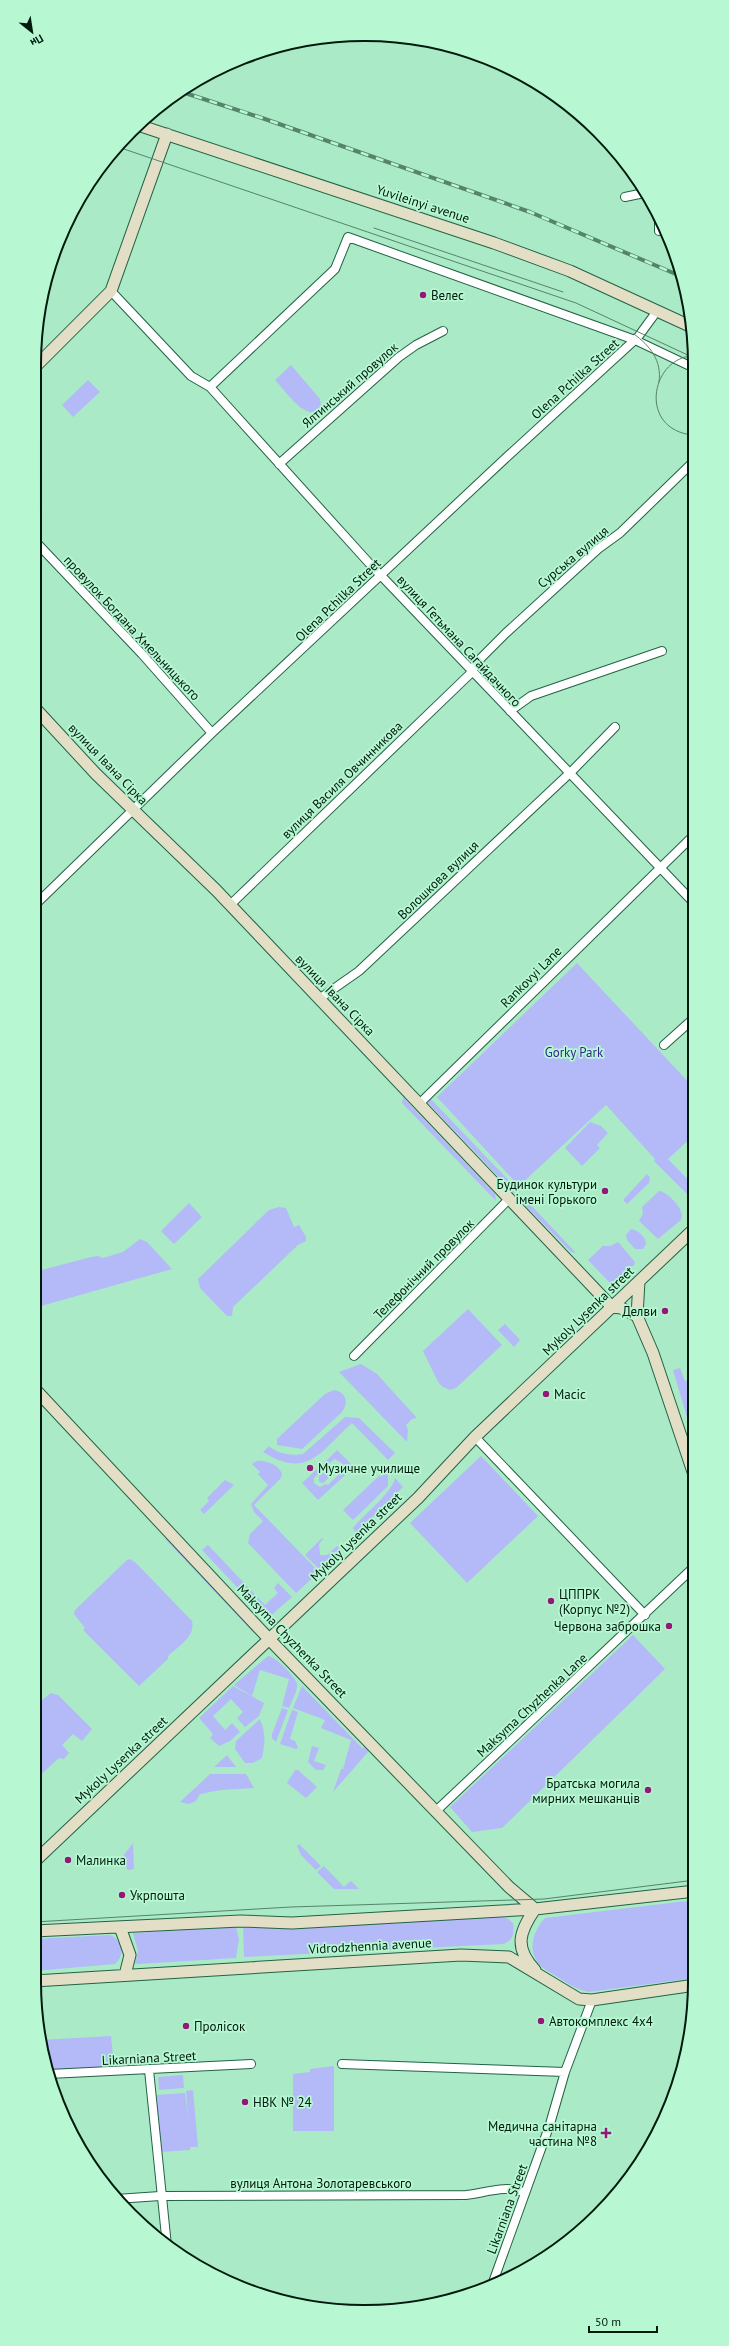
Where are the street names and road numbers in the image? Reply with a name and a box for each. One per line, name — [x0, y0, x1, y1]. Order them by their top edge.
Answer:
street label: Yuvileinyi avenue — [374, 181, 472, 227]
street label: Olena Pchilka Street — [527, 335, 623, 423]
street label: Ялтинський провулок — [298, 338, 402, 431]
street label: Сурська вулиця — [534, 522, 612, 592]
street label: провулок Богдана Хмельницького — [60, 552, 204, 704]
street label: Olena Pchilka Street — [292, 554, 385, 645]
street label: вулиця Гетьмана Сагайдачного — [393, 571, 525, 711]
street label: вулиця Василя Овчинникова — [278, 718, 406, 842]
street label: вулиця Івана Сірка — [65, 720, 151, 808]
street label: Волошкова вулиця — [394, 837, 482, 923]
street label: Rankovyi Lane — [497, 943, 565, 1011]
street label: вулиця Івана Сірка — [292, 951, 378, 1039]
street label: Телефонічний провулок — [370, 1215, 478, 1323]
street label: Mykoly Lysenka street — [539, 1263, 638, 1359]
street label: Mykoly Lysenka street — [307, 1489, 406, 1585]
street label: Maksyma Chyzhenka Street — [233, 1581, 351, 1702]
street label: Maksyma Chyzhenka Lane — [473, 1649, 591, 1761]
street label: Mykoly Lysenka street — [71, 1712, 171, 1807]
street label: Vidrodzhennia avenue — [307, 1934, 432, 1958]
street label: Likarniana Street — [101, 2047, 197, 2069]
street label: Likarniana Street — [483, 2161, 531, 2256]
street label: вулиця Антона Золотаревського — [230, 2175, 412, 2192]

